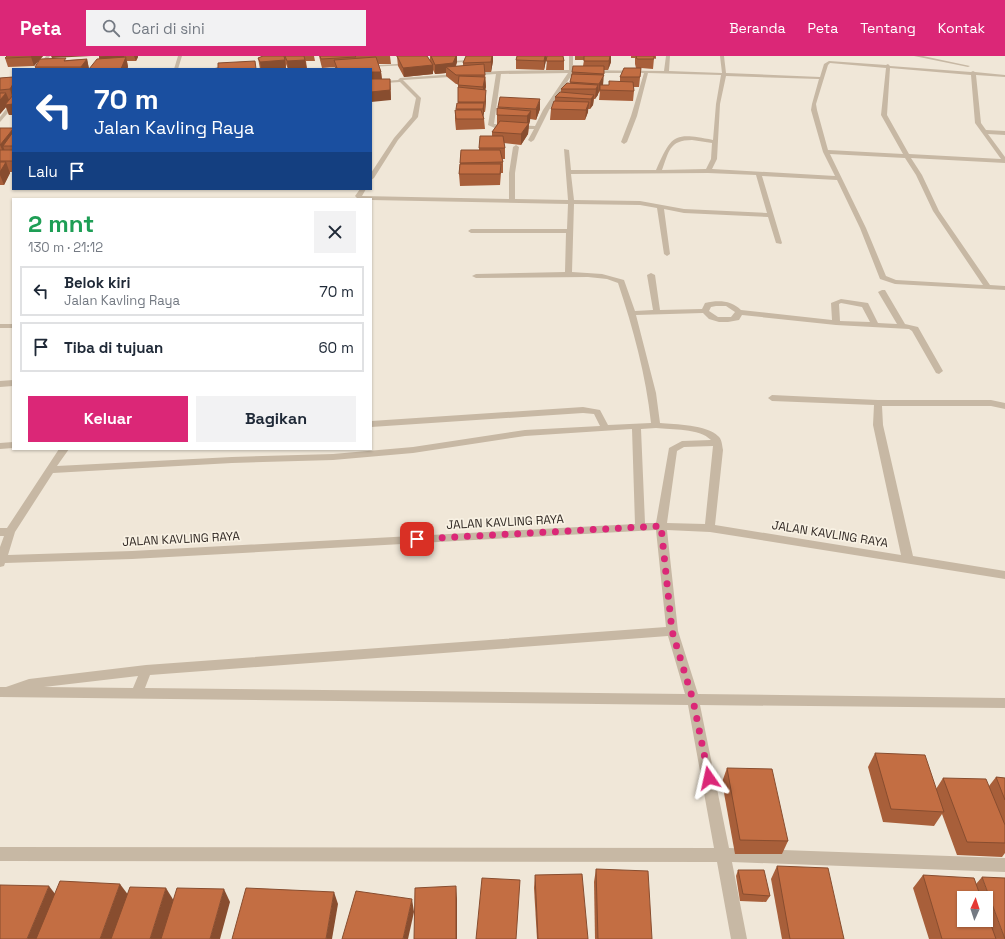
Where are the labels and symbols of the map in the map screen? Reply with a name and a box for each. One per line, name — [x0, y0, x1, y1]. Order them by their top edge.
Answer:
street label: JALAN KAVLING RAYA — [446, 511, 565, 533]
street label: JALAN KAVLING RAYA — [771, 517, 890, 551]
pin — [400, 522, 434, 556]
street label: JALAN KAVLING RAYA — [122, 528, 241, 550]
position arrow — [688, 757, 730, 799]
north arrow — [957, 891, 993, 927]

